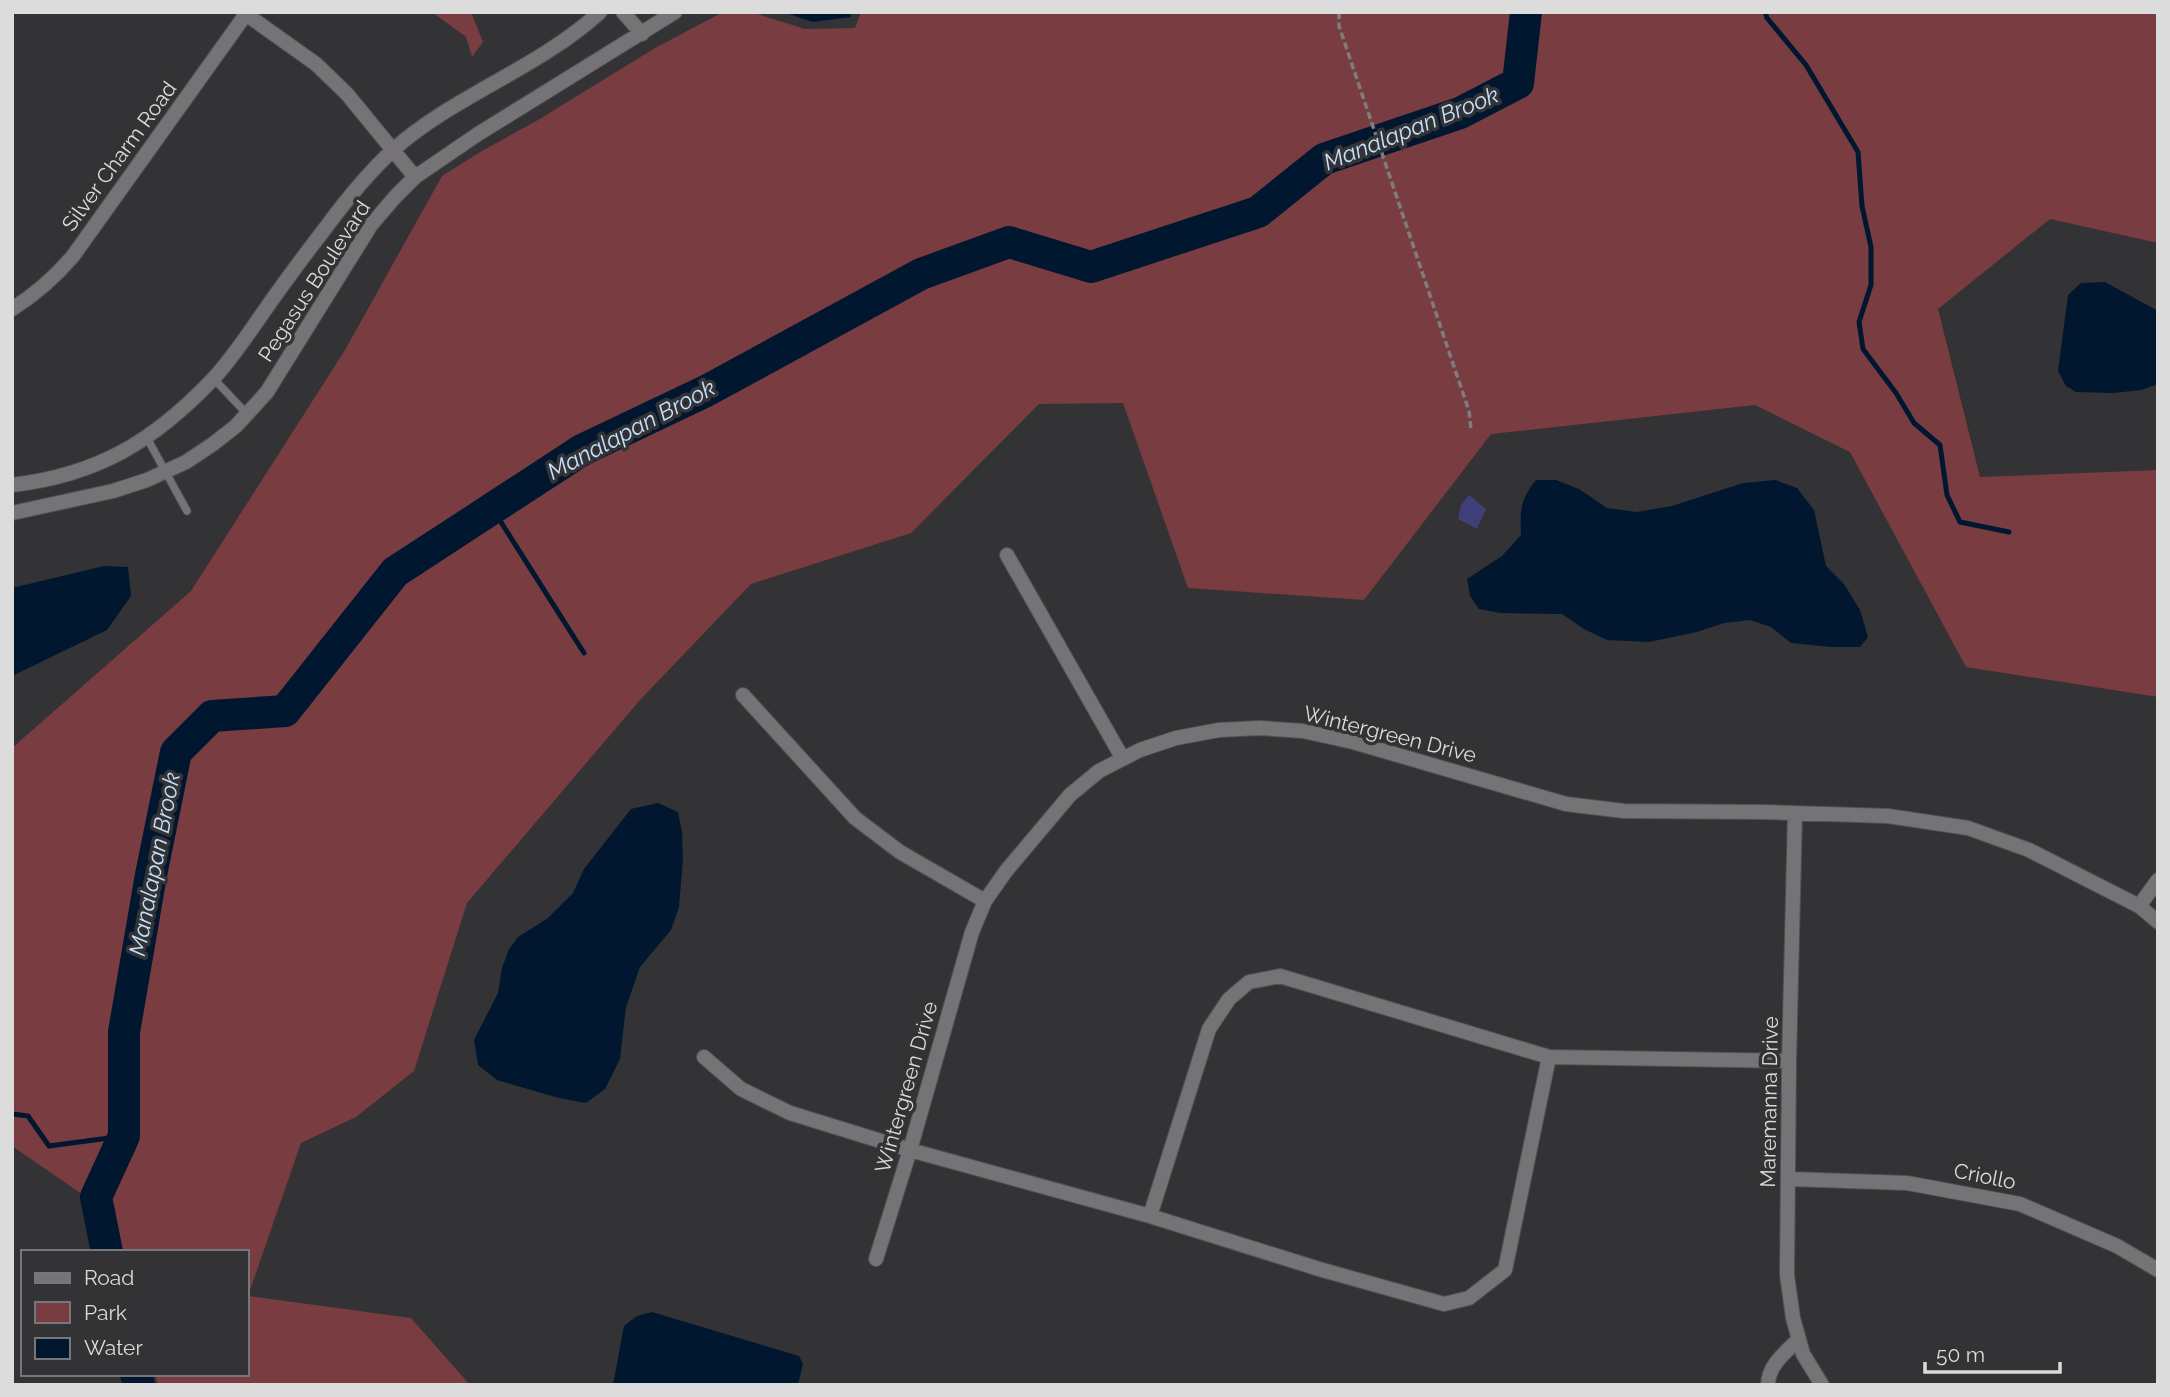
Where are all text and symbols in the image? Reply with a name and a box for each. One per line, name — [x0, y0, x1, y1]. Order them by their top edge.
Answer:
street label: Silver Charm Road — [56, 76, 182, 236]
water label: Manalapan Brook — [1320, 81, 1502, 175]
street label: Pegasus Boulevard — [253, 196, 375, 366]
water label: Manalapan Brook — [542, 373, 720, 485]
street label: Wintergreen Drive — [1301, 700, 1479, 768]
water label: Manalapan Brook — [123, 770, 185, 958]
street label: Wintergreen Drive — [870, 998, 942, 1176]
street label: Maremanna Drive — [1755, 1016, 1783, 1188]
street label: Criollo — [1952, 1158, 2018, 1194]
legend — [21, 1250, 248, 1376]
text: Road — [84, 1265, 134, 1290]
text: Park — [84, 1300, 127, 1325]
scale bar — [1925, 1330, 2060, 1374]
text: Water — [84, 1335, 143, 1360]
text: 50 m — [1936, 1342, 1985, 1367]

